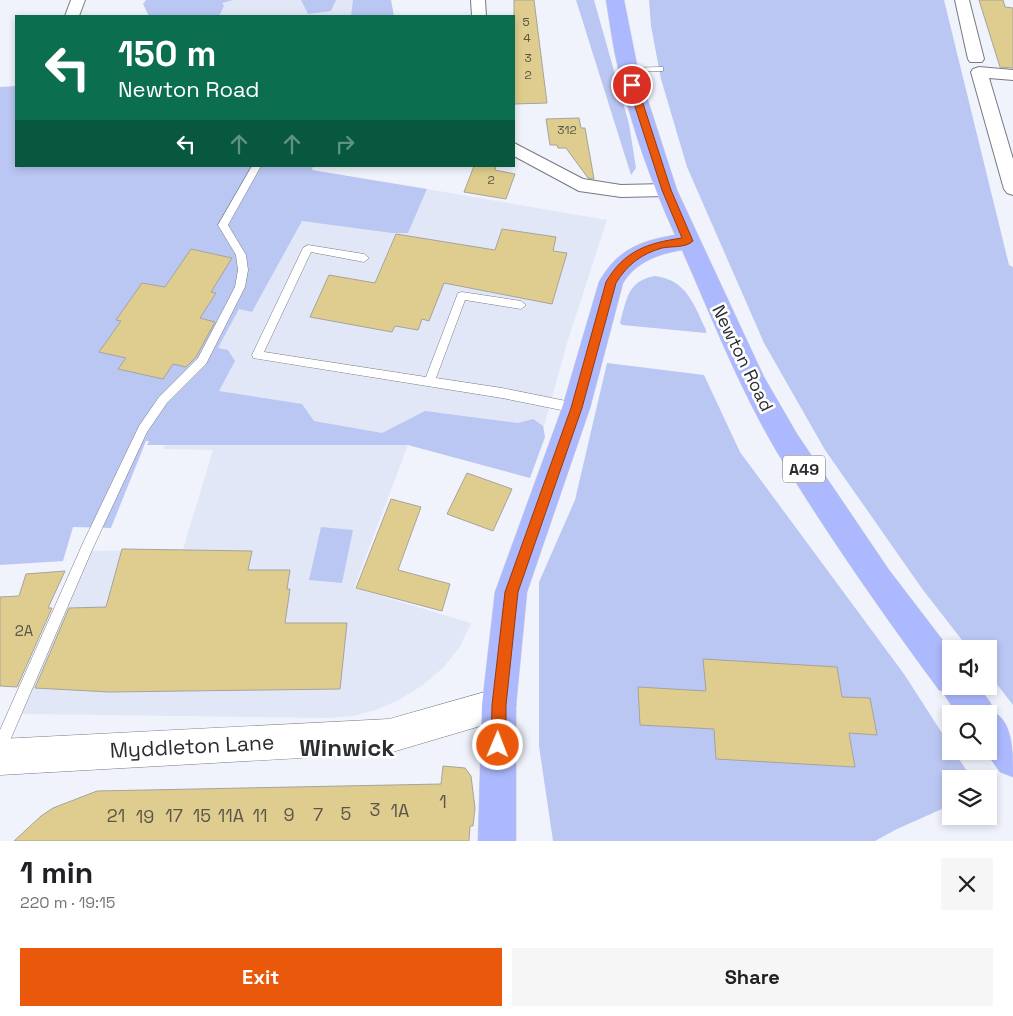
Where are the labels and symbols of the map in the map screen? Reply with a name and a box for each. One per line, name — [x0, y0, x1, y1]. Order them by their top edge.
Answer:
house number: 5 — [522, 14, 530, 30]
house number: 4 — [523, 30, 531, 46]
house number: 3 — [524, 50, 532, 66]
pin — [611, 64, 653, 106]
house number: 2 — [524, 67, 532, 83]
house number: 312 — [557, 122, 577, 138]
house number: 2 — [487, 172, 495, 188]
street label: Newton Road — [707, 301, 779, 415]
road number: A49 — [783, 456, 825, 482]
house number: 2A — [15, 621, 34, 640]
position arrow — [471, 718, 523, 770]
street label: Myddleton Lane — [109, 728, 275, 764]
district label: Winwick — [299, 732, 395, 763]
house number: 1 — [439, 790, 447, 813]
house number: 3 — [370, 798, 380, 821]
house number: 1A — [391, 799, 409, 822]
house number: 5 — [341, 802, 351, 825]
house number: 9 — [283, 803, 295, 826]
house number: 7 — [313, 803, 323, 826]
house number: 21 — [107, 804, 125, 827]
house number: 17 — [165, 804, 183, 827]
house number: 15 — [193, 804, 211, 827]
house number: 11A — [218, 804, 244, 827]
house number: 11 — [252, 804, 268, 827]
house number: 19 — [136, 805, 154, 828]

